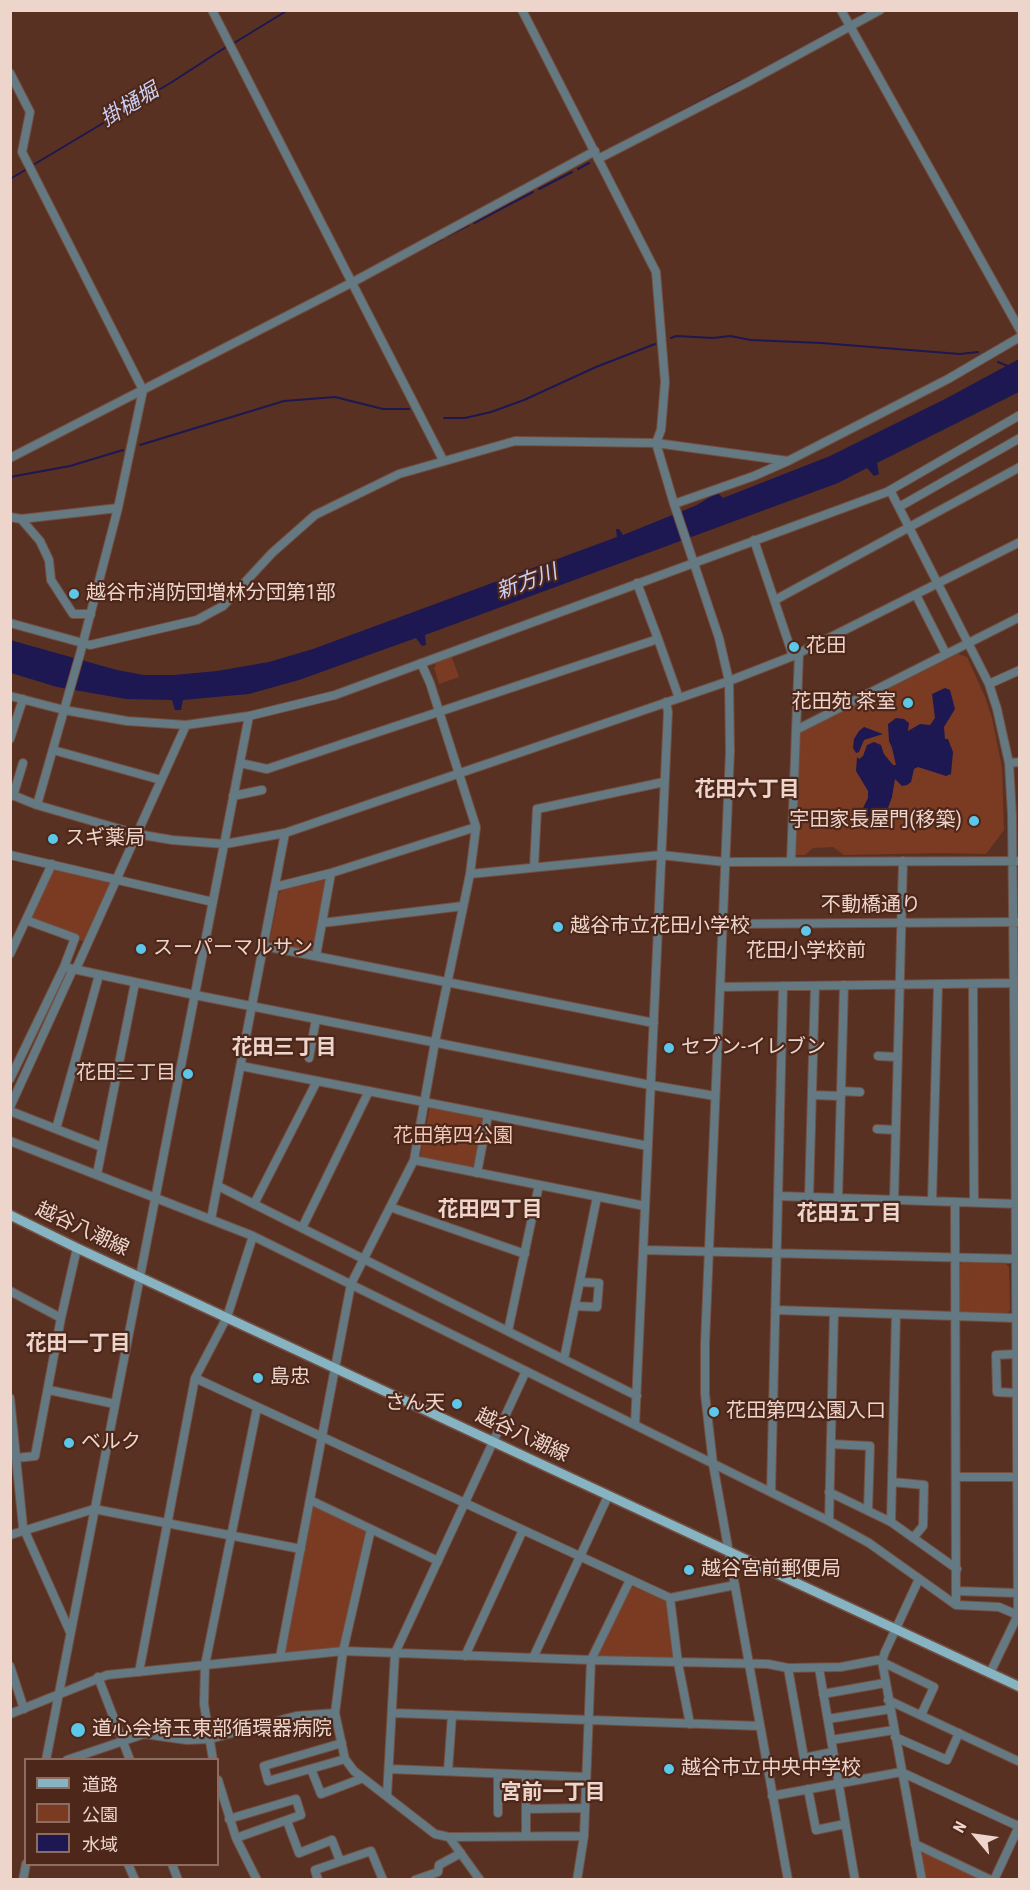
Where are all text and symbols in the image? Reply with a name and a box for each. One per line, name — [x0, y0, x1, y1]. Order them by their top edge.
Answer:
water label: 掛樋堀 — [97, 79, 163, 133]
water label: 新方川 — [493, 560, 561, 606]
place label: 越谷市消防団増林分団第1部 — [86, 582, 336, 606]
marker: 越谷市消防団増林分団第1部 — [67, 587, 81, 601]
place label: 花田 — [806, 635, 846, 659]
marker: 花田 — [787, 640, 801, 654]
place label: 花田苑 茶室 — [791, 691, 896, 715]
marker: 花田苑 茶室 — [901, 696, 915, 710]
district label: 花田六丁目 — [695, 778, 799, 804]
place label: 宇田家長屋門(移築) — [789, 809, 962, 833]
marker: 宇田家長屋門(移築) — [967, 814, 981, 828]
place label: スギ薬局 — [65, 827, 145, 851]
marker: スギ薬局 — [46, 832, 60, 846]
street label: 不動橋通り — [821, 894, 921, 918]
place label: 越谷市立花田小学校 — [570, 915, 750, 939]
marker: 越谷市立花田小学校 — [551, 920, 565, 934]
marker: 花田小学校前 — [799, 924, 813, 938]
place label: スーパーマルサン — [153, 937, 313, 961]
place label: 花田小学校前 — [746, 940, 866, 964]
marker: スーパーマルサン — [134, 942, 148, 956]
district label: 花田三丁目 — [232, 1036, 336, 1062]
place label: セブン-イレブン — [681, 1036, 826, 1060]
marker: セブン-イレブン — [662, 1041, 676, 1055]
place label: 花田三丁目 — [76, 1062, 176, 1086]
marker: 花田三丁目 — [181, 1067, 195, 1081]
park label: 花田第四公園 — [393, 1125, 513, 1149]
street label: 越谷八潮線 — [32, 1198, 132, 1262]
district label: 花田四丁目 — [438, 1198, 542, 1224]
district label: 花田五丁目 — [797, 1202, 901, 1228]
district label: 花田一丁目 — [26, 1332, 130, 1358]
place label: 島忠 — [270, 1366, 310, 1390]
marker: 島忠 — [251, 1371, 265, 1385]
place label: さん天 — [385, 1392, 445, 1416]
marker: さん天 — [450, 1397, 464, 1411]
place label: 花田第四公園入口 — [726, 1400, 886, 1424]
street label: 越谷八潮線 — [472, 1404, 572, 1468]
marker: 花田第四公園入口 — [707, 1405, 721, 1419]
place label: ベルク — [81, 1431, 141, 1455]
marker: ベルク — [62, 1436, 76, 1450]
place label: 越谷宮前郵便局 — [701, 1558, 841, 1582]
marker: 越谷宮前郵便局 — [682, 1563, 696, 1577]
place label: 道心会埼玉東部循環器病院 — [92, 1718, 332, 1742]
marker: 道心会埼玉東部循環器病院 — [69, 1721, 87, 1739]
place label: 越谷市立中央中学校 — [681, 1757, 861, 1781]
legend — [24, 1758, 219, 1866]
marker: 越谷市立中央中学校 — [662, 1762, 676, 1776]
text: 道路 — [82, 1774, 118, 1795]
district label: 宮前一丁目 — [501, 1781, 605, 1807]
text: 公園 — [82, 1804, 118, 1825]
north arrow — [946, 1806, 1006, 1866]
text: N — [949, 1818, 970, 1836]
text: 水域 — [82, 1834, 118, 1855]

